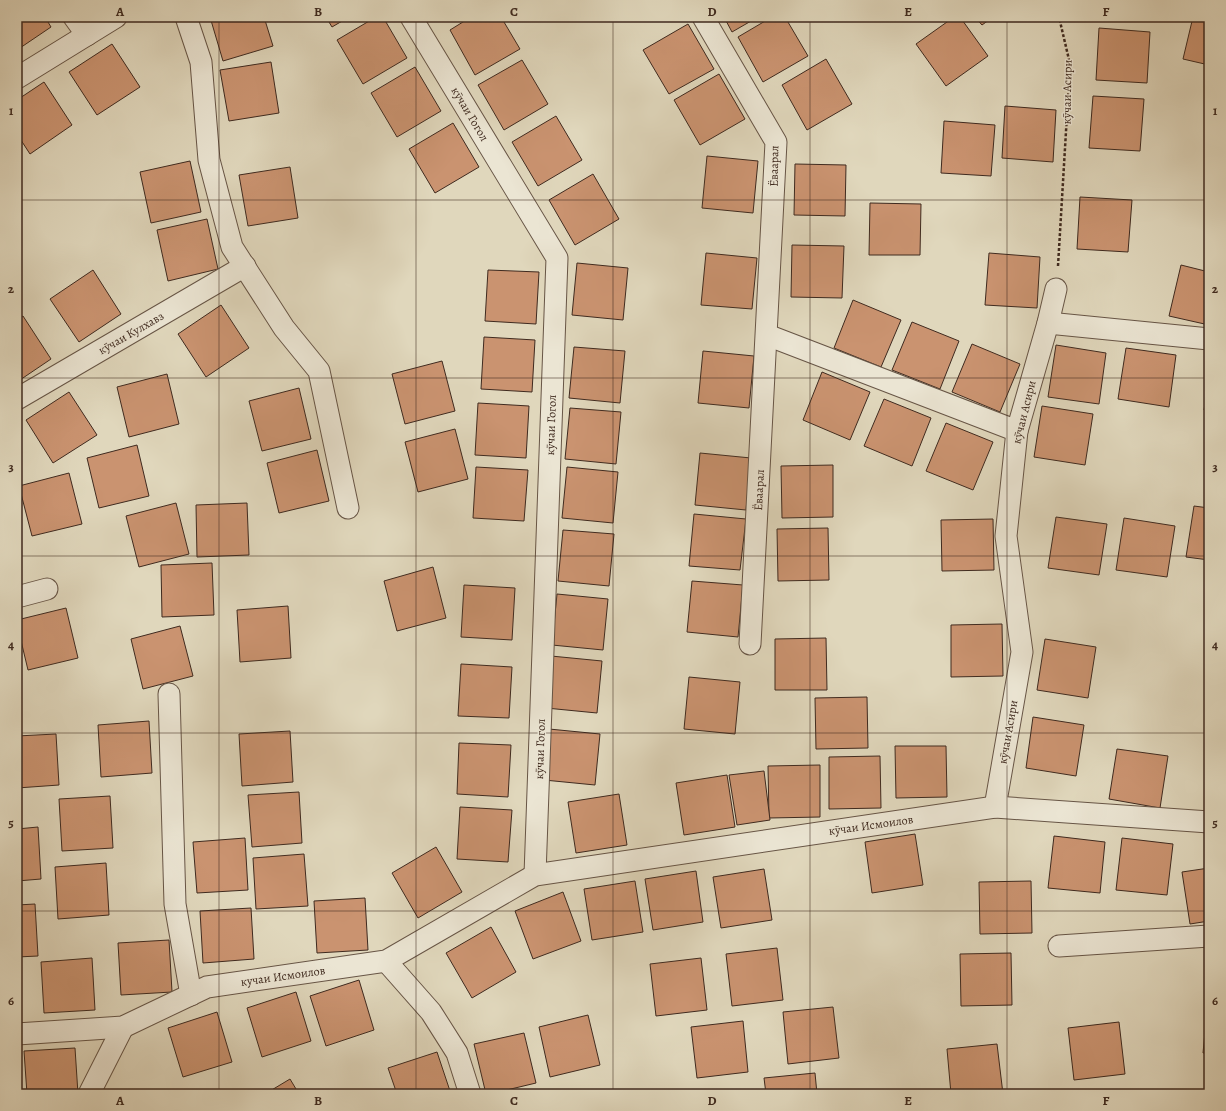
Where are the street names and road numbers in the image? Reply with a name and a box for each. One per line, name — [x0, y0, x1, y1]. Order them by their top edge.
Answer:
street label: кӯчаи Асири — [1058, 59, 1076, 125]
street label: кӯчаи Гогол — [448, 84, 492, 144]
street label: Ёваарал — [766, 145, 782, 187]
street label: кӯчаи Кулхавз — [95, 308, 167, 358]
street label: кӯчаи Асири — [1008, 379, 1040, 445]
street label: кӯчаи Гогол — [542, 394, 560, 456]
street label: Ёваарал — [750, 469, 768, 511]
street label: кӯчаи Асири — [994, 699, 1022, 765]
street label: кӯчаи Гогол — [531, 718, 549, 780]
street label: кӯчаи Исмоилов — [828, 811, 915, 839]
street label: кучаи Исмоилов — [240, 962, 327, 990]

